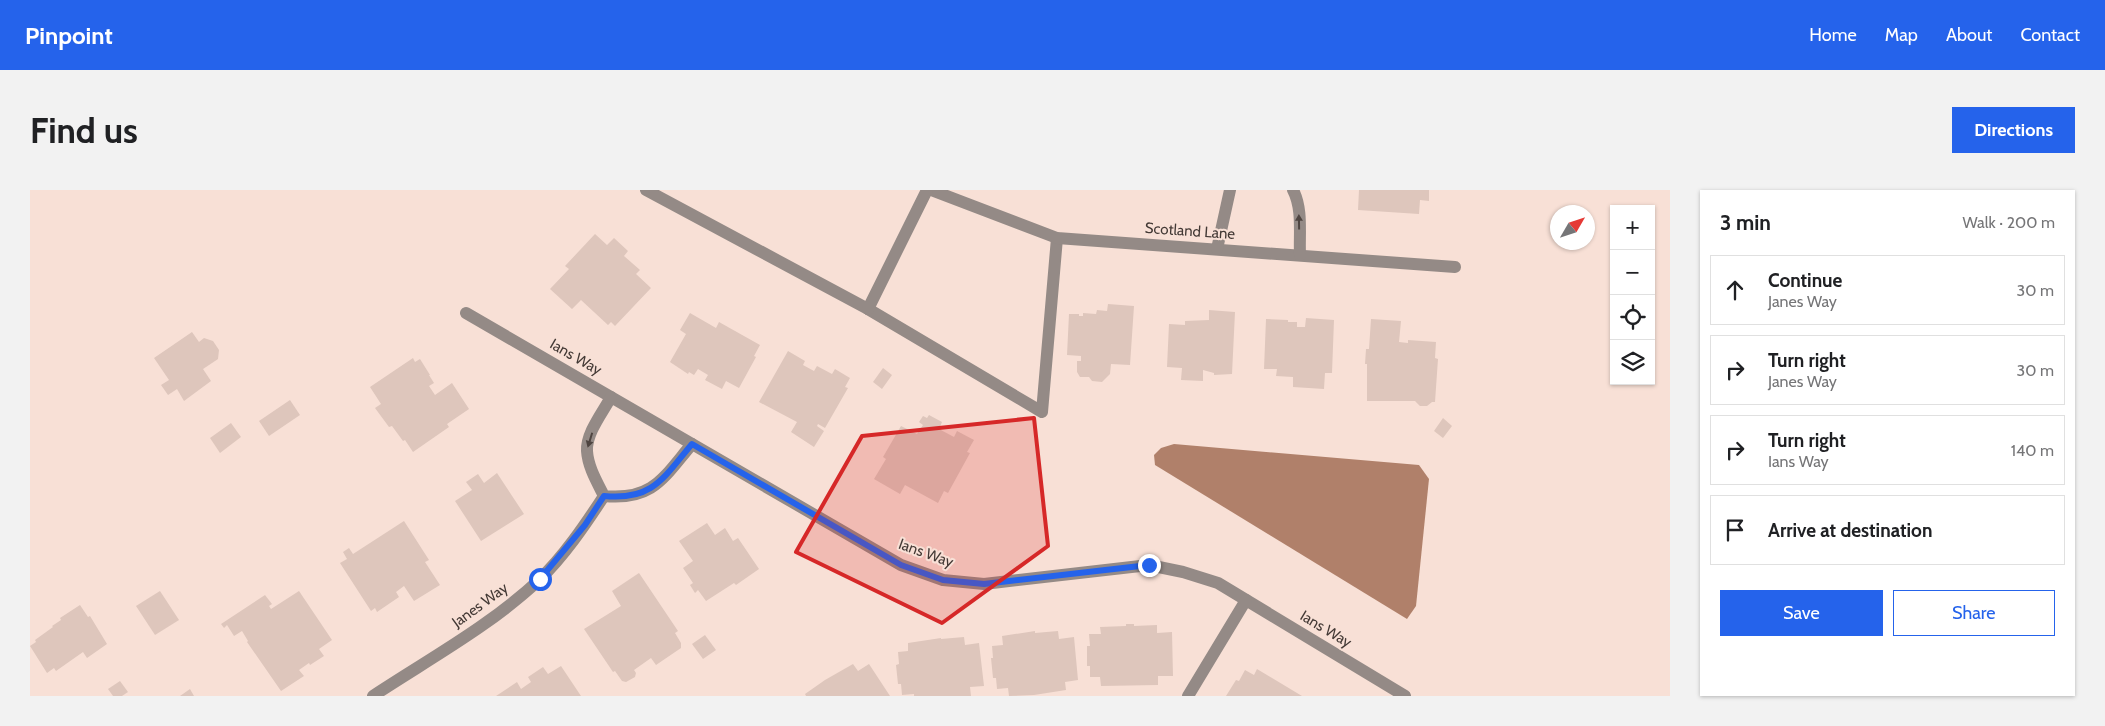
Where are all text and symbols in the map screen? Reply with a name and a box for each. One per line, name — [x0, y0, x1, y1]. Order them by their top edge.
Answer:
text: Pinpoint — [25, 21, 113, 50]
text: Home — [1809, 24, 1857, 46]
text: Map — [1885, 24, 1918, 46]
text: About — [1946, 24, 1992, 46]
text: Contact — [2020, 24, 2080, 46]
button: Directions — [1952, 107, 2075, 153]
text: Find us — [30, 109, 138, 152]
north arrow — [1550, 205, 1595, 250]
map controls — [1610, 205, 1655, 385]
button: + — [1610, 205, 1655, 250]
text: 3 min — [1720, 210, 1771, 235]
text: Walk · 200 m — [1963, 213, 2055, 232]
one-way arrow — [1295, 214, 1303, 230]
street label: Scotland Lane — [1144, 219, 1236, 243]
button: − — [1610, 250, 1655, 295]
text: Continue — [1768, 269, 1842, 292]
icon: ahead — [1721, 276, 1749, 304]
text: 30 m — [2017, 281, 2054, 300]
text: Janes Way — [1768, 292, 1837, 311]
button: locate — [1610, 295, 1655, 340]
street label: Ians Way — [547, 335, 606, 379]
button: layers — [1610, 340, 1655, 385]
text: Turn right — [1768, 349, 1846, 372]
icon: right — [1721, 356, 1749, 384]
text: 30 m — [2017, 361, 2054, 380]
text: Janes Way — [1768, 372, 1837, 391]
text: Turn right — [1768, 429, 1846, 452]
one-way arrow — [585, 433, 593, 448]
icon: right — [1721, 436, 1749, 464]
text: 140 m — [2011, 441, 2054, 460]
text: Ians Way — [1768, 452, 1829, 471]
icon: arrive — [1721, 516, 1749, 544]
text: Arrive at destination — [1768, 519, 1932, 542]
street label: Ians Way — [896, 535, 956, 571]
route end — [1138, 554, 1161, 577]
route start — [529, 568, 552, 591]
street label: Janes Way — [448, 578, 512, 632]
button: Save — [1720, 590, 1883, 636]
button: Share — [1893, 590, 2055, 636]
street label: Ians Way — [1297, 607, 1355, 652]

